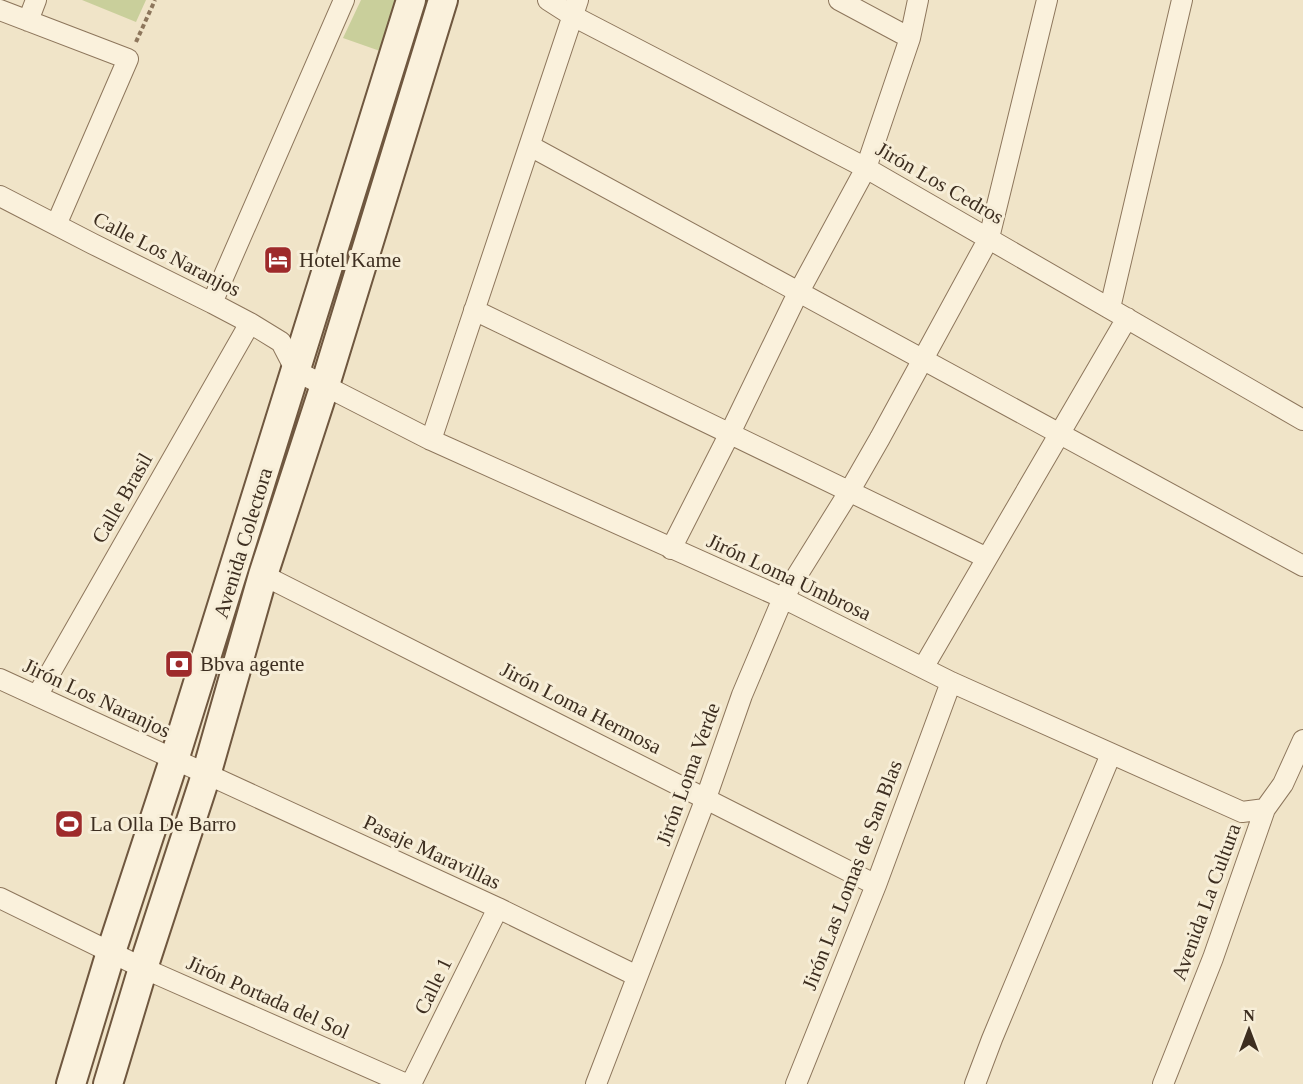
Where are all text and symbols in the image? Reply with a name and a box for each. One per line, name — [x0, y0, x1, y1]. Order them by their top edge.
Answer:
street label: Jirón Los Cedros — [872, 137, 1008, 229]
street label: Calle Los Naranjos — [89, 207, 245, 301]
hotel icon: Hotel Kame — [262, 244, 294, 276]
place label: Hotel Kame — [299, 248, 401, 272]
street label: Calle Brasil — [87, 449, 157, 547]
street label: Avenida Colectora — [209, 464, 278, 621]
street label: Jirón Loma Umbrosa — [703, 528, 876, 626]
bank icon: Bbva agente — [163, 648, 195, 680]
place label: Bbva agente — [200, 652, 304, 676]
street label: Jirón Los Naranjos — [20, 653, 174, 743]
street label: Jirón Loma Hermosa — [497, 657, 666, 759]
street label: Jirón Loma Verde — [651, 699, 725, 849]
street label: Jirón Las Lomas de San Blas — [797, 757, 907, 993]
sports icon: La Olla De Barro — [53, 808, 85, 840]
street label: Pasaje Maravillas — [360, 810, 504, 894]
place label: La Olla De Barro — [90, 812, 236, 836]
street label: Avenida La Cultura — [1166, 820, 1246, 984]
street label: Jirón Portada del Sol — [183, 950, 353, 1044]
street label: Calle 1 — [409, 954, 457, 1018]
north arrow — [1219, 1000, 1279, 1060]
text: N — [1243, 1007, 1255, 1024]

